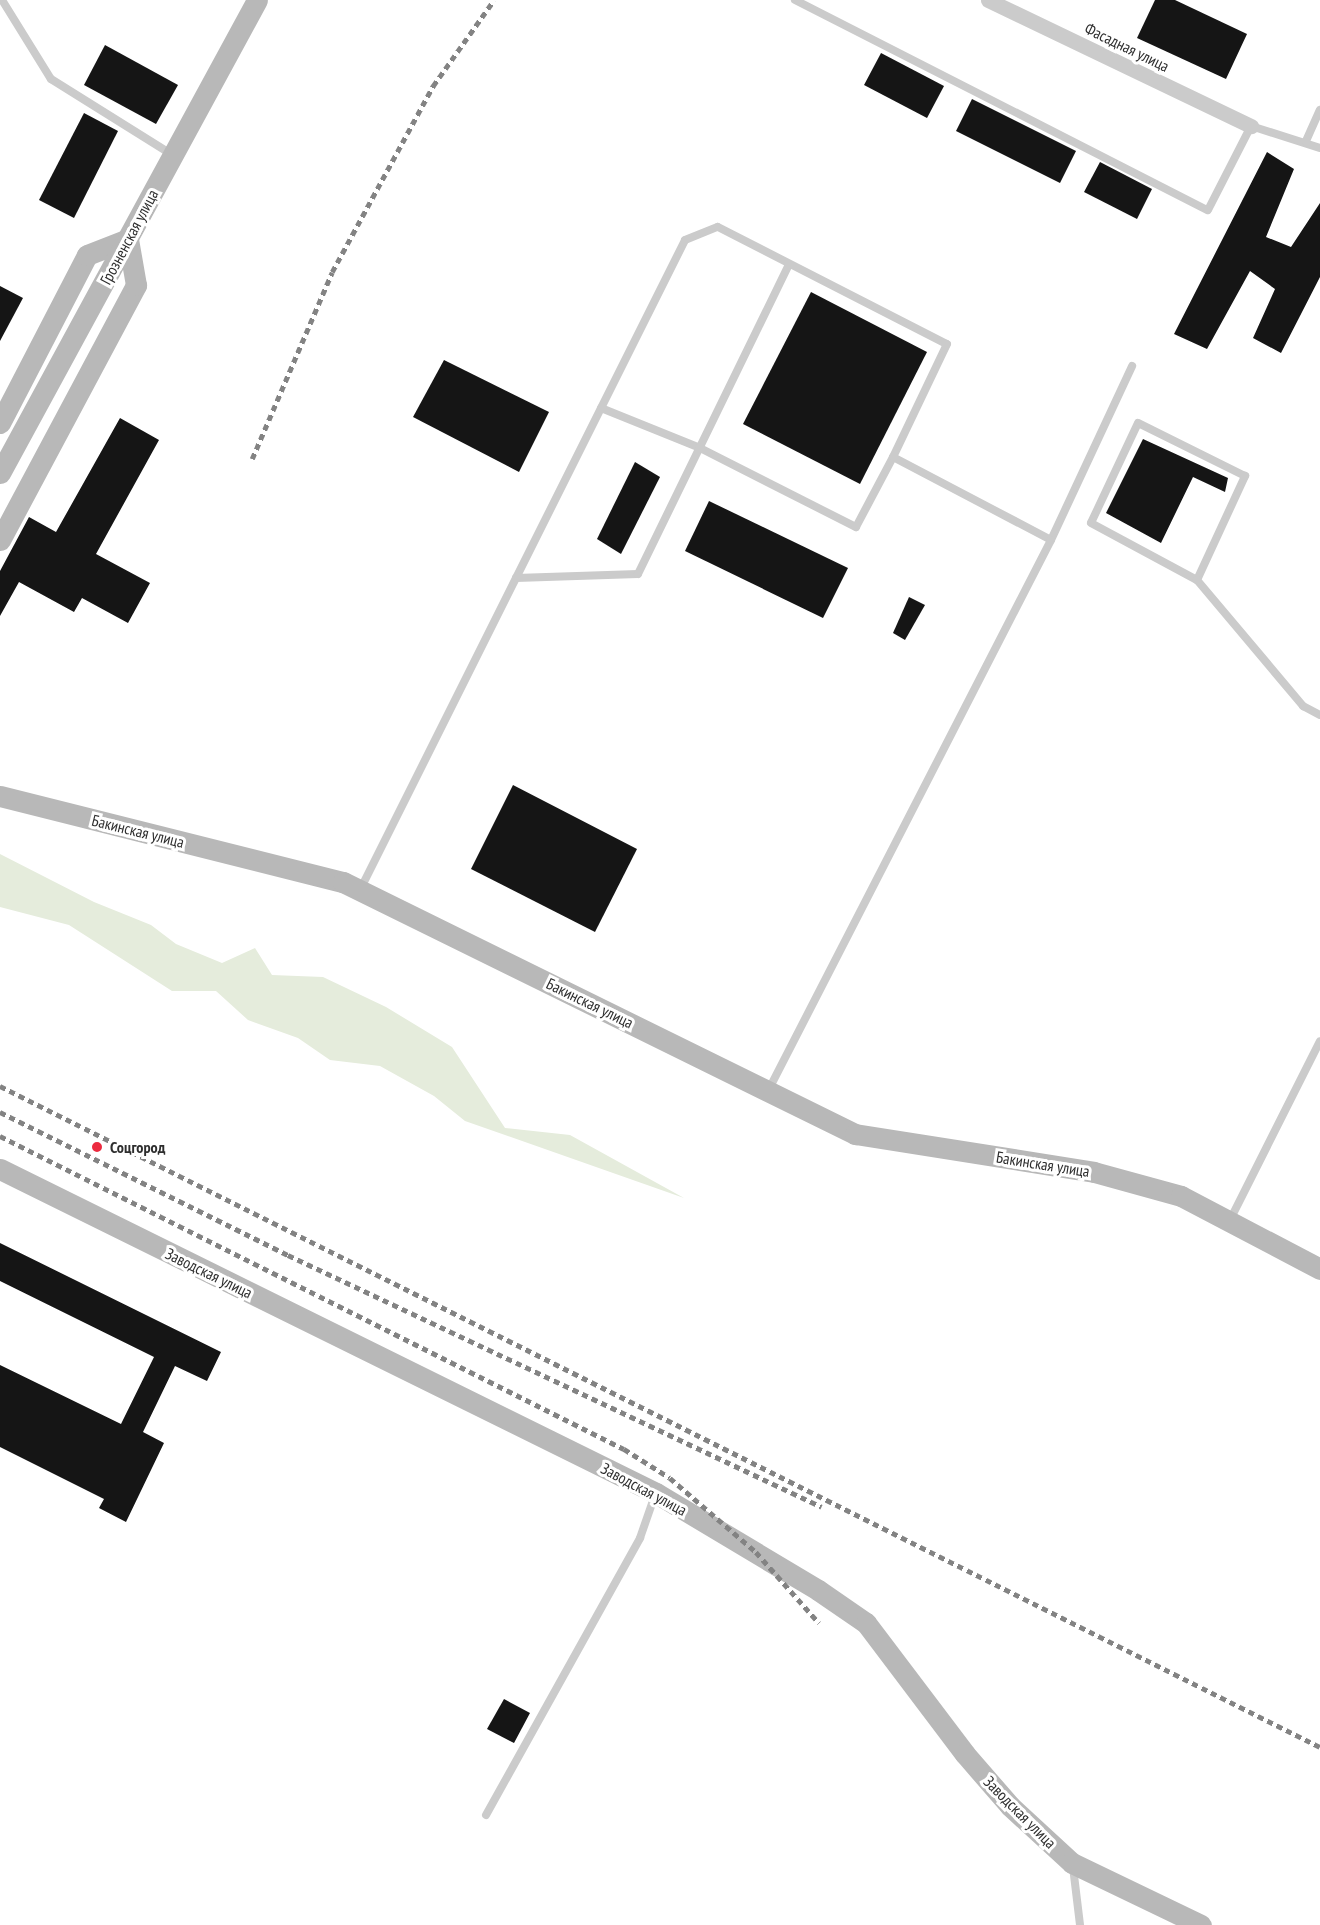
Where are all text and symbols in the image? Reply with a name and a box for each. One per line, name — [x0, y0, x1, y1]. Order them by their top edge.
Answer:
street label: Фасадная улица — [1082, 18, 1172, 76]
street label: Грозненская улица — [96, 186, 162, 288]
street label: Бакинская улица — [90, 810, 186, 852]
street label: Бакинская улица — [543, 974, 637, 1032]
place label: Соцгород — [110, 1137, 165, 1157]
marker: Соцгород — [88, 1138, 106, 1156]
street label: Бакинская улица — [995, 1147, 1091, 1181]
street label: Заводская улица — [162, 1244, 256, 1302]
street label: Заводская улица — [598, 1458, 690, 1520]
street label: Заводская улица — [980, 1772, 1060, 1852]

